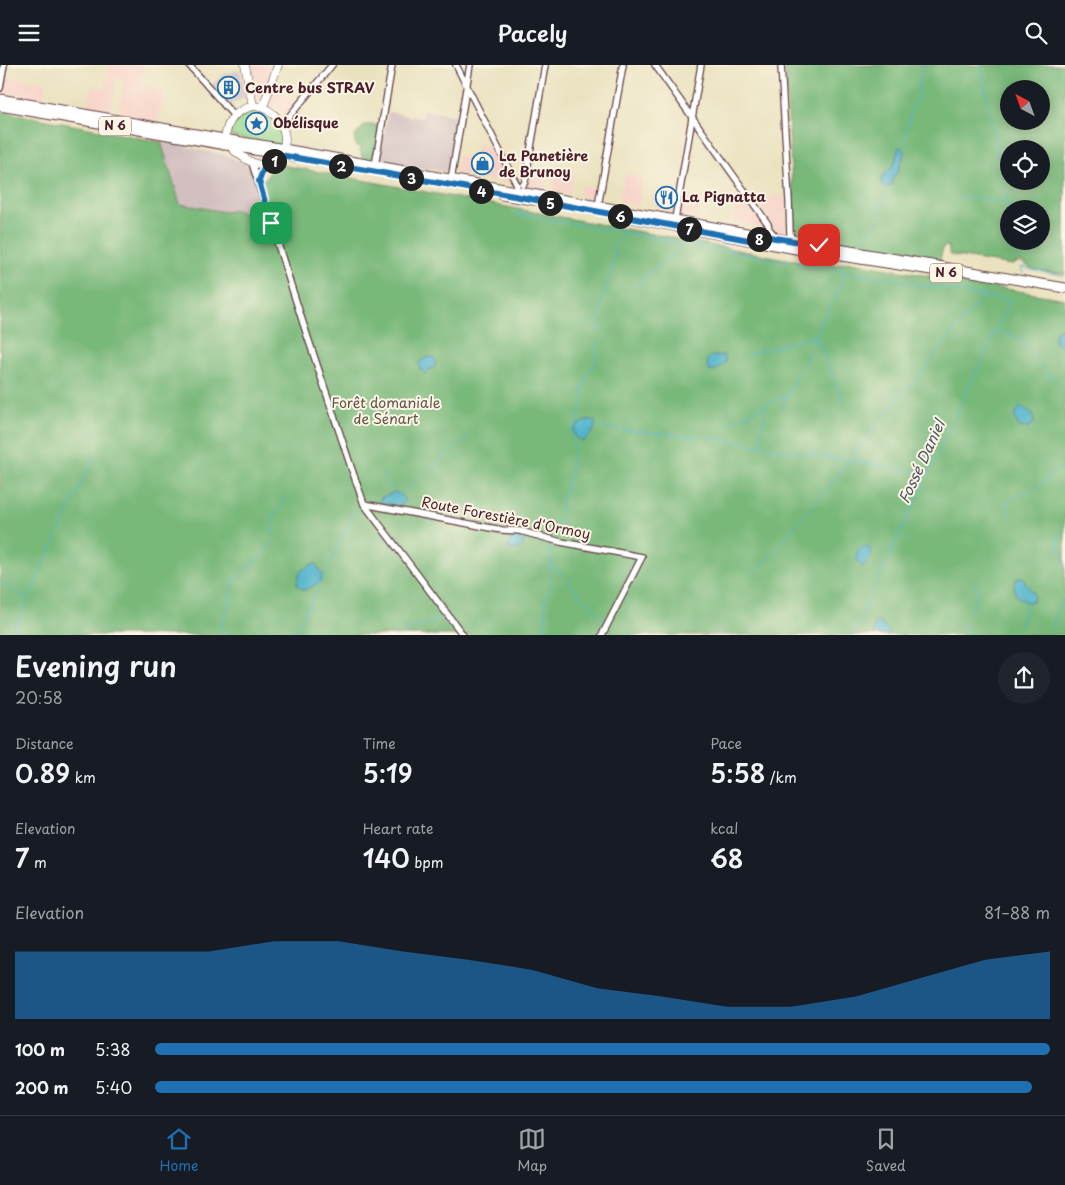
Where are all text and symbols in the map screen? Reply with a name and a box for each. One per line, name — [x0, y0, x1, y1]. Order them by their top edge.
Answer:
text: Pacely — [497, 16, 568, 49]
icon: menu — [15, 19, 43, 47]
icon: search — [1022, 19, 1050, 47]
building icon: Centre bus STRAV — [217, 76, 241, 100]
place label: Centre bus STRAV — [245, 77, 375, 98]
north arrow — [1000, 80, 1050, 130]
map controls — [1000, 80, 1050, 250]
place icon: Obélisque — [245, 111, 269, 135]
place label: Obélisque — [273, 112, 339, 133]
road number: N 6 — [99, 116, 131, 135]
button: locate — [1000, 140, 1050, 190]
place label: La Panetière de Brunoy — [499, 145, 589, 182]
pin: 1 — [262, 149, 286, 173]
text: 1 — [271, 151, 278, 172]
shop icon: La Panetière de Brunoy — [471, 152, 495, 176]
pin: 2 — [328, 153, 354, 179]
text: 2 — [337, 156, 346, 177]
pin: 3 — [398, 165, 424, 191]
text: 3 — [407, 168, 416, 189]
pin: 4 — [468, 179, 494, 203]
text: 4 — [477, 181, 486, 202]
restaurant icon: La Pignatta — [654, 185, 678, 209]
place label: La Pignatta — [682, 186, 767, 207]
pin: 5 — [538, 191, 562, 215]
text: 5 — [546, 193, 555, 214]
button: layers — [1000, 200, 1050, 250]
pin — [250, 202, 292, 244]
pin: 6 — [608, 203, 632, 229]
text: 6 — [616, 206, 625, 227]
icon: arrive — [257, 209, 285, 237]
pin: 7 — [676, 217, 702, 241]
text: 7 — [685, 219, 694, 240]
pin — [798, 224, 840, 266]
pin: 8 — [746, 227, 772, 251]
text: 8 — [755, 229, 764, 250]
icon: check — [805, 231, 833, 259]
road number: N 6 — [930, 263, 962, 283]
park label: Forêt domaniale de Sénart — [331, 392, 441, 429]
water label: Fossé Daniel — [891, 413, 951, 507]
street label: Route Forestière d'Ormoy — [420, 491, 592, 544]
text: Evening run — [15, 644, 177, 687]
button: share — [998, 652, 1050, 704]
text: 20:58 — [15, 685, 63, 709]
text: Distance — [15, 733, 74, 754]
text: Time — [363, 733, 396, 754]
text: Pace — [710, 733, 742, 754]
text: 0.89 — [15, 754, 70, 792]
text: 5:19 — [363, 754, 412, 792]
text: 5:58 — [710, 754, 765, 792]
text: km — [70, 767, 96, 788]
text: /km — [765, 767, 797, 788]
text: Elevation — [15, 818, 75, 839]
text: Heart rate — [363, 818, 433, 839]
text: kcal — [710, 818, 738, 839]
text: 7 — [15, 839, 29, 877]
text: 140 — [363, 839, 410, 877]
text: 68 — [710, 839, 743, 877]
text: m — [29, 852, 47, 873]
text: bpm — [410, 852, 443, 873]
text: Elevation — [15, 900, 84, 924]
text: 81–88 m — [984, 900, 1050, 924]
text: 100 m — [15, 1037, 65, 1061]
text: 5:38 — [95, 1037, 130, 1061]
text: 200 m — [15, 1075, 69, 1099]
text: 5:40 — [95, 1075, 132, 1099]
tab: Home — [159, 1125, 198, 1176]
tab: Map — [517, 1125, 547, 1176]
tab: Saved — [866, 1125, 906, 1176]

